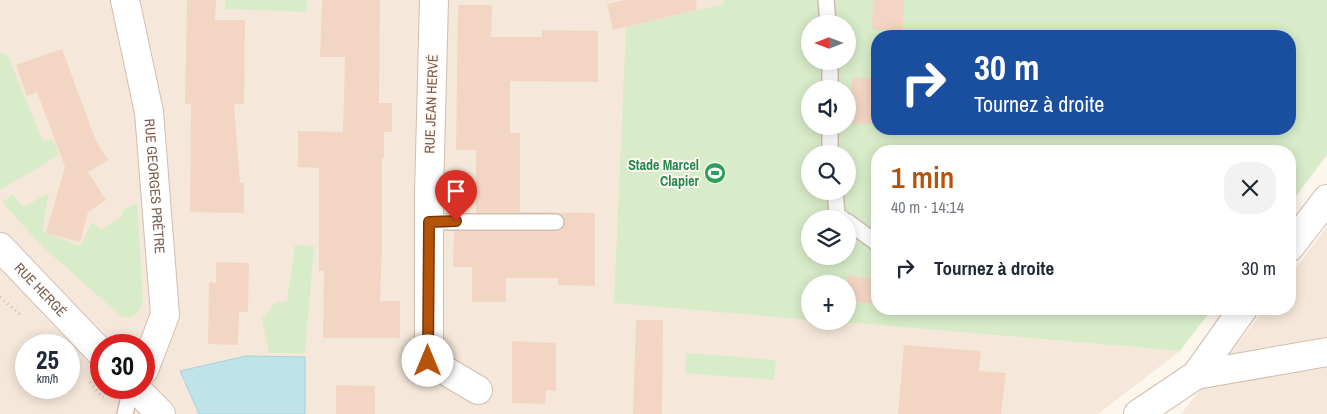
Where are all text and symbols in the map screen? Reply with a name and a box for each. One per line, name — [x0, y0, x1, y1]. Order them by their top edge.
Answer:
north arrow — [801, 15, 856, 70]
map controls — [801, 15, 856, 330]
text: 30 m — [974, 44, 1039, 91]
icon: right — [891, 50, 956, 115]
street label: RUE JEAN HERVÉ — [420, 54, 442, 154]
button: sound — [801, 80, 856, 135]
text: Tournez à droite — [974, 89, 1104, 119]
street label: RUE GEORGES PRÊTRE — [141, 118, 169, 254]
button: search — [801, 145, 856, 200]
place label: Stade Marcel Clapier — [628, 156, 700, 190]
text: 1 min — [891, 157, 954, 197]
sports icon: Stade Marcel Clapier — [703, 161, 727, 185]
button: close — [1224, 162, 1276, 214]
pin — [435, 170, 477, 221]
icon: arrive — [442, 177, 470, 205]
text: 40 m · 14:14 — [891, 196, 964, 218]
button: layers — [801, 210, 856, 265]
icon: right — [891, 254, 919, 282]
text: Tournez à droite — [934, 255, 1054, 281]
text: 30 m — [1241, 255, 1276, 281]
street label: RUE HERGÉ — [11, 259, 71, 321]
button: + — [801, 275, 856, 330]
speed limit sign: 30 — [90, 334, 155, 399]
position arrow — [401, 334, 453, 386]
text: 25 — [36, 343, 59, 377]
text: km/h — [37, 371, 58, 387]

